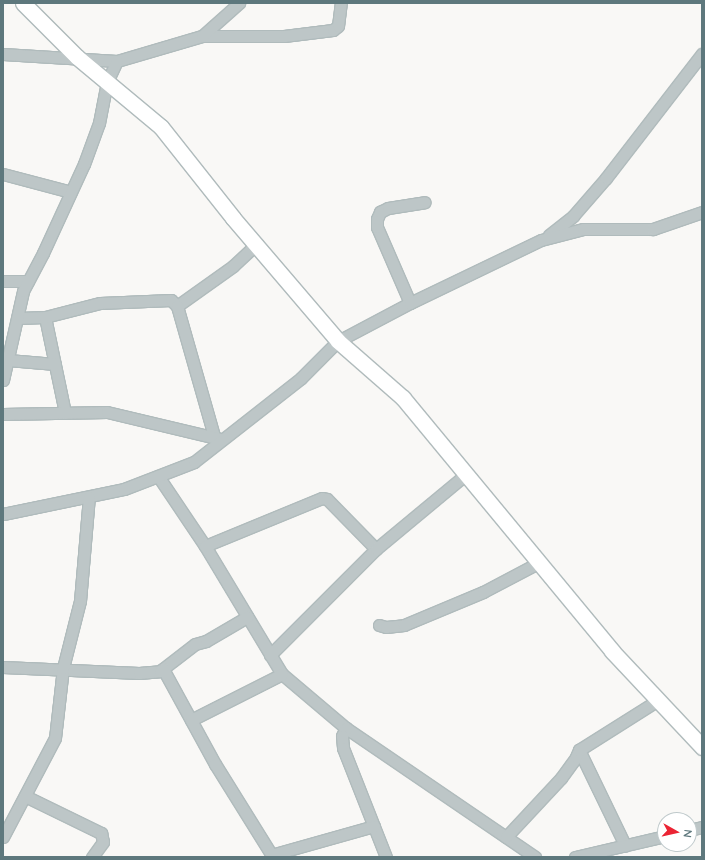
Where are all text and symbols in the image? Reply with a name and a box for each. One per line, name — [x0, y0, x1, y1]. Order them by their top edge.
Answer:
north arrow — [657, 812, 697, 852]
text: N — [680, 829, 695, 839]

